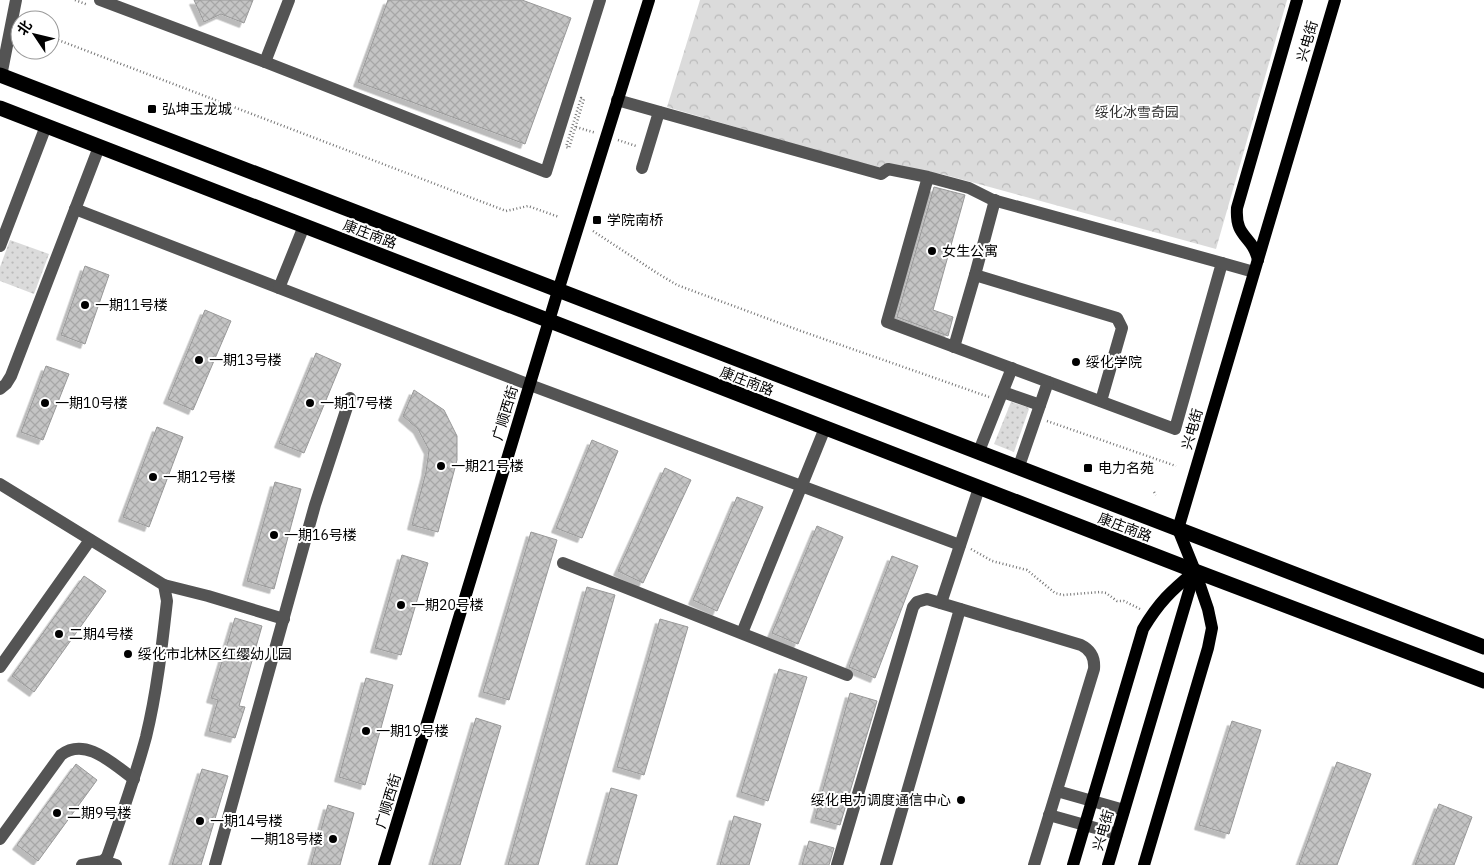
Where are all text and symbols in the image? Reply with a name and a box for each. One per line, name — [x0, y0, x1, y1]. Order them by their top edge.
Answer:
north arrow — [10, 10, 60, 60]
text: 北 — [13, 17, 36, 38]
street label: 兴电街 — [1293, 18, 1321, 64]
place label: 弘坤玉龙城 — [162, 100, 232, 118]
marker: 弘坤玉龙城 — [146, 103, 158, 115]
park label: 绥化冰雪奇园 — [1095, 103, 1179, 121]
place label: 学院南桥 — [607, 211, 663, 229]
marker: 学院南桥 — [591, 214, 603, 226]
street label: 康庄南路 — [341, 216, 399, 252]
place label: 女生公寓 — [942, 242, 998, 260]
marker: 女生公寓 — [926, 245, 938, 257]
place label: 一期11号楼 — [95, 296, 168, 314]
marker: 一期11号楼 — [79, 299, 91, 311]
place label: 一期13号楼 — [209, 351, 282, 369]
place label: 绥化学院 — [1086, 353, 1142, 371]
marker: 一期13号楼 — [193, 354, 205, 366]
marker: 绥化学院 — [1070, 356, 1082, 368]
street label: 康庄南路 — [718, 363, 776, 399]
street label: 广顺西街 — [488, 384, 522, 442]
place label: 一期10号楼 — [55, 394, 128, 412]
place label: 一期17号楼 — [320, 394, 393, 412]
marker: 一期10号楼 — [39, 397, 51, 409]
marker: 一期17号楼 — [304, 397, 316, 409]
street label: 兴电街 — [1178, 406, 1206, 452]
place label: 一期21号楼 — [451, 457, 524, 475]
place label: 电力名苑 — [1098, 459, 1154, 477]
marker: 一期21号楼 — [435, 460, 447, 472]
marker: 电力名苑 — [1082, 462, 1094, 474]
place label: 一期12号楼 — [163, 468, 236, 486]
marker: 一期12号楼 — [147, 471, 159, 483]
street label: 康庄南路 — [1096, 509, 1154, 545]
place label: 一期16号楼 — [284, 526, 357, 544]
marker: 一期16号楼 — [268, 529, 280, 541]
place label: 一期20号楼 — [411, 596, 484, 614]
marker: 一期20号楼 — [395, 599, 407, 611]
place label: 二期4号楼 — [69, 625, 133, 643]
marker: 二期4号楼 — [53, 628, 65, 640]
place label: 绥化市北林区红缨幼儿园 — [138, 645, 292, 663]
marker: 绥化市北林区红缨幼儿园 — [122, 648, 134, 660]
place label: 一期19号楼 — [376, 722, 449, 740]
marker: 一期19号楼 — [360, 725, 372, 737]
street label: 广顺西街 — [371, 772, 405, 830]
place label: 绥化电力调度通信中心 — [811, 791, 951, 809]
marker: 绥化电力调度通信中心 — [955, 794, 967, 806]
place label: 二期9号楼 — [67, 804, 131, 822]
marker: 二期9号楼 — [51, 807, 63, 819]
street label: 兴电街 — [1089, 807, 1117, 853]
place label: 一期14号楼 — [210, 812, 283, 830]
marker: 一期14号楼 — [194, 815, 206, 827]
place label: 一期18号楼 — [250, 830, 323, 848]
marker: 一期18号楼 — [327, 833, 339, 845]

